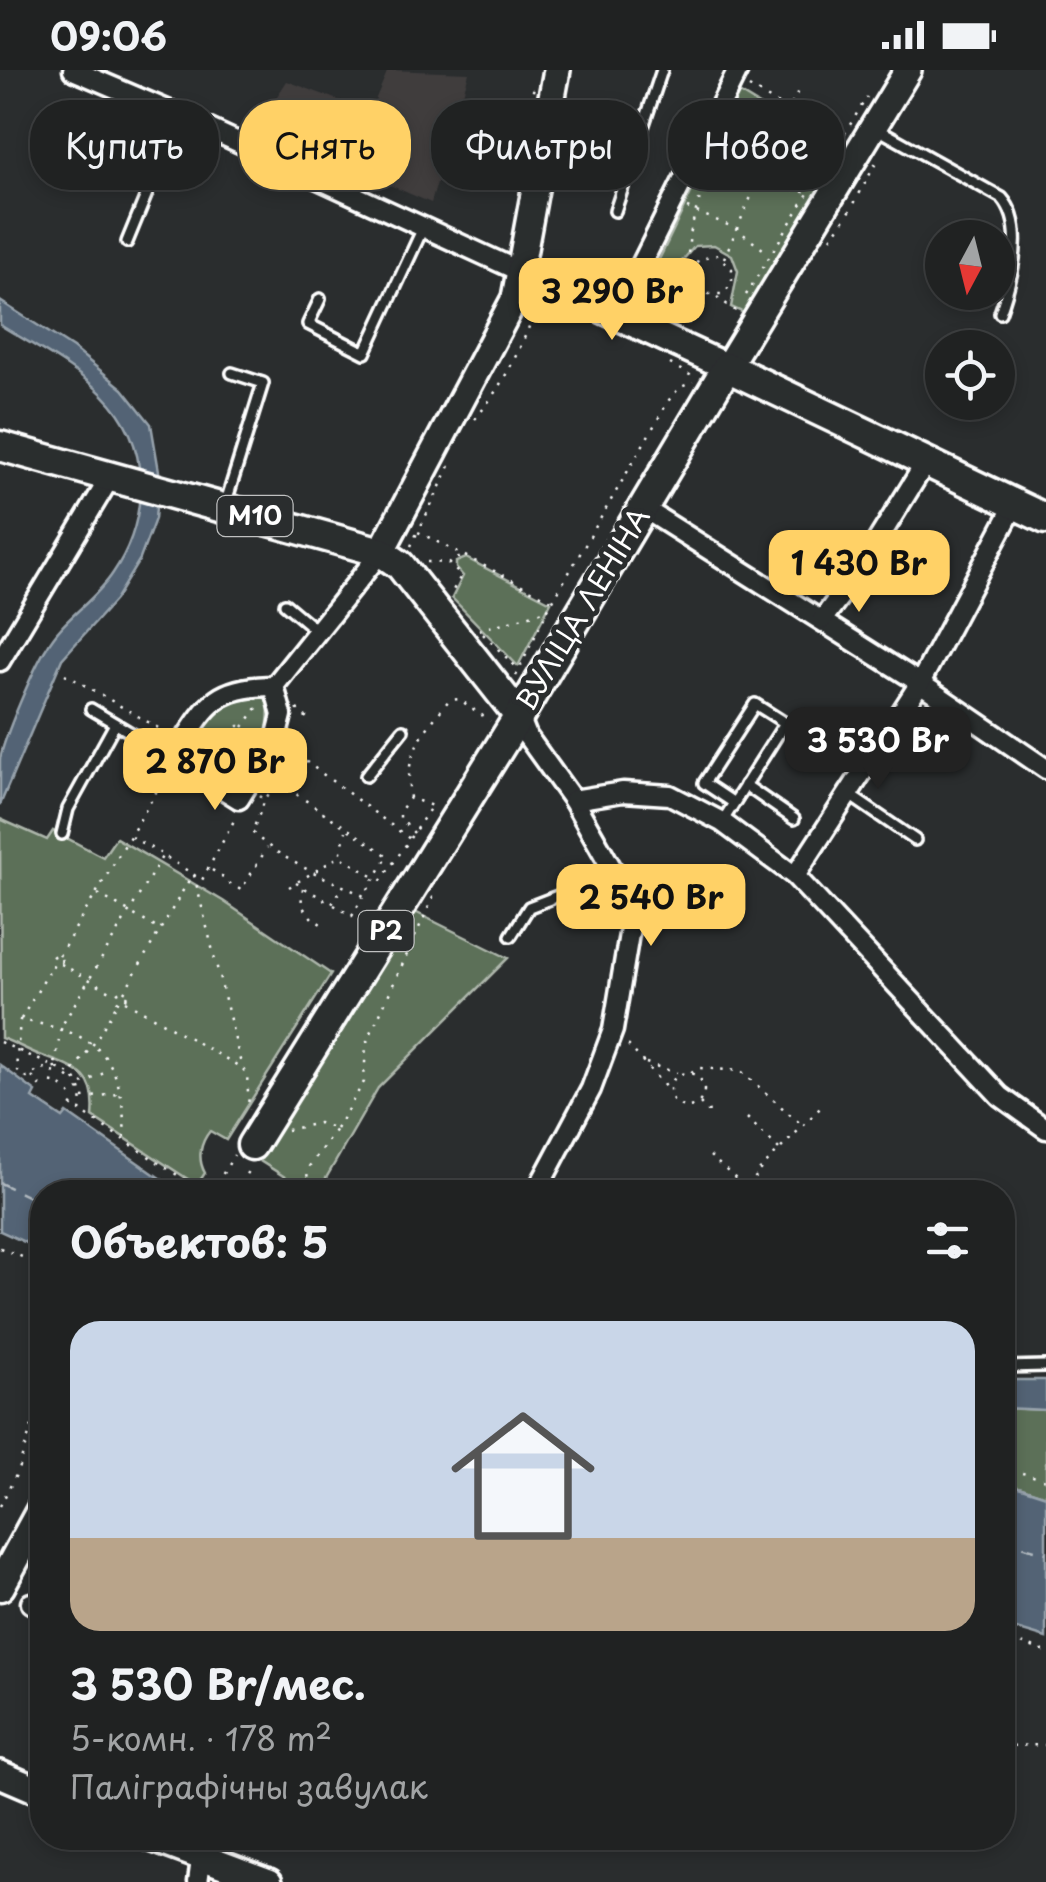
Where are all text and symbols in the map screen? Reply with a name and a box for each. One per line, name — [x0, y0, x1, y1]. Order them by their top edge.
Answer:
text: 09:06 — [50, 7, 167, 64]
chip: Купить — [30, 100, 219, 190]
chip: Снять — [239, 100, 411, 190]
chip: Фильтры — [431, 100, 648, 190]
chip: Новое — [668, 100, 844, 190]
north arrow — [925, 220, 1015, 310]
map controls — [925, 220, 1015, 420]
pin: 3 290 Br — [509, 258, 715, 343]
text: 3 290 Br — [541, 266, 683, 314]
button: locate — [925, 330, 1015, 420]
road number: М10 — [218, 496, 292, 536]
street label: ВУЛІЦА ЛЕНІНА — [504, 498, 659, 718]
pin: 1 430 Br — [756, 530, 962, 615]
text: 1 430 Br — [791, 538, 927, 586]
pin: 3 530 Br — [775, 707, 981, 792]
text: 3 530 Br — [807, 715, 949, 763]
pin: 2 870 Br — [112, 728, 318, 813]
text: 2 870 Br — [145, 736, 285, 784]
pin: 2 540 Br — [548, 864, 754, 949]
text: 2 540 Br — [578, 872, 724, 920]
road number: Р2 — [358, 911, 414, 951]
text: Объектов: 5 — [70, 1209, 329, 1272]
icon: filters — [920, 1213, 975, 1268]
icon: home — [433, 1386, 613, 1566]
text: 3 530 Br/мес. — [70, 1651, 366, 1714]
text: 5-комн. · 178 m² — [70, 1714, 332, 1762]
text: Паліграфічны завулак — [70, 1762, 428, 1810]

